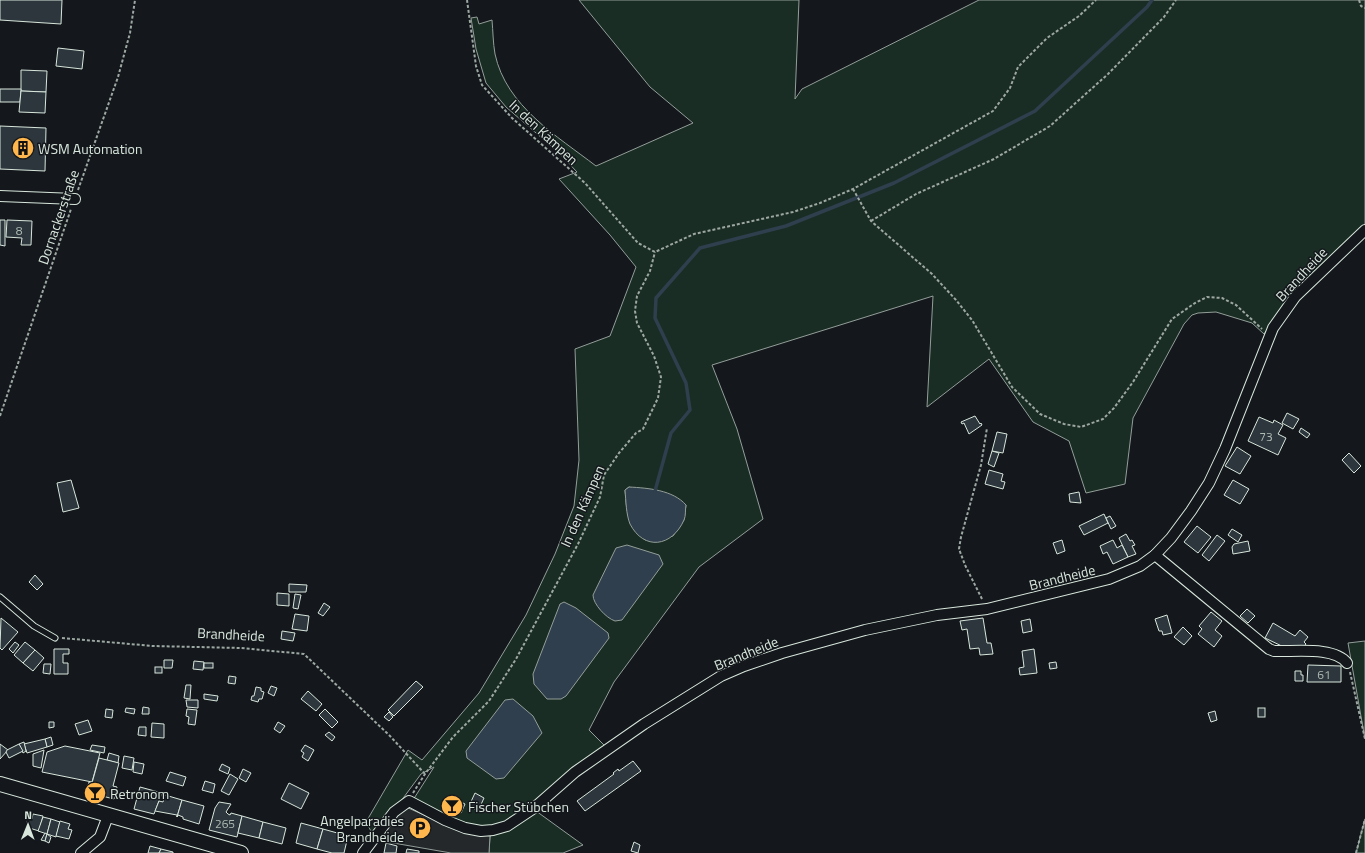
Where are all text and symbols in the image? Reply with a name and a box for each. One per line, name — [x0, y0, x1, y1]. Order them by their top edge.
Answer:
street label: In den Kämpen — [505, 94, 583, 170]
building icon: WSM Automation — [10, 135, 36, 161]
place label: WSM Automation — [38, 138, 143, 159]
street label: Dornackerstraße — [32, 167, 84, 267]
house number: 8 — [16, 221, 23, 240]
street label: Brandheide — [1270, 242, 1332, 306]
house number: 73 — [1259, 427, 1273, 446]
street label: In den Kämpen — [555, 462, 609, 550]
street label: Brandheide — [1027, 559, 1097, 595]
street label: Brandheide — [197, 622, 265, 646]
street label: Brandheide — [711, 631, 781, 675]
house number: 61 — [1317, 665, 1331, 684]
bar icon: Retronom — [82, 780, 108, 806]
place label: Retronom — [110, 783, 169, 804]
bar icon: Fischer Stübchen — [439, 793, 465, 819]
place label: Fischer Stübchen — [468, 796, 569, 817]
north arrow — [8, 805, 48, 845]
text: N — [24, 807, 32, 823]
place label: Angelparadies Brandheide — [320, 810, 404, 847]
house number: 265 — [215, 814, 235, 833]
parking icon: Angelparadies Brandheide — [407, 815, 433, 841]

